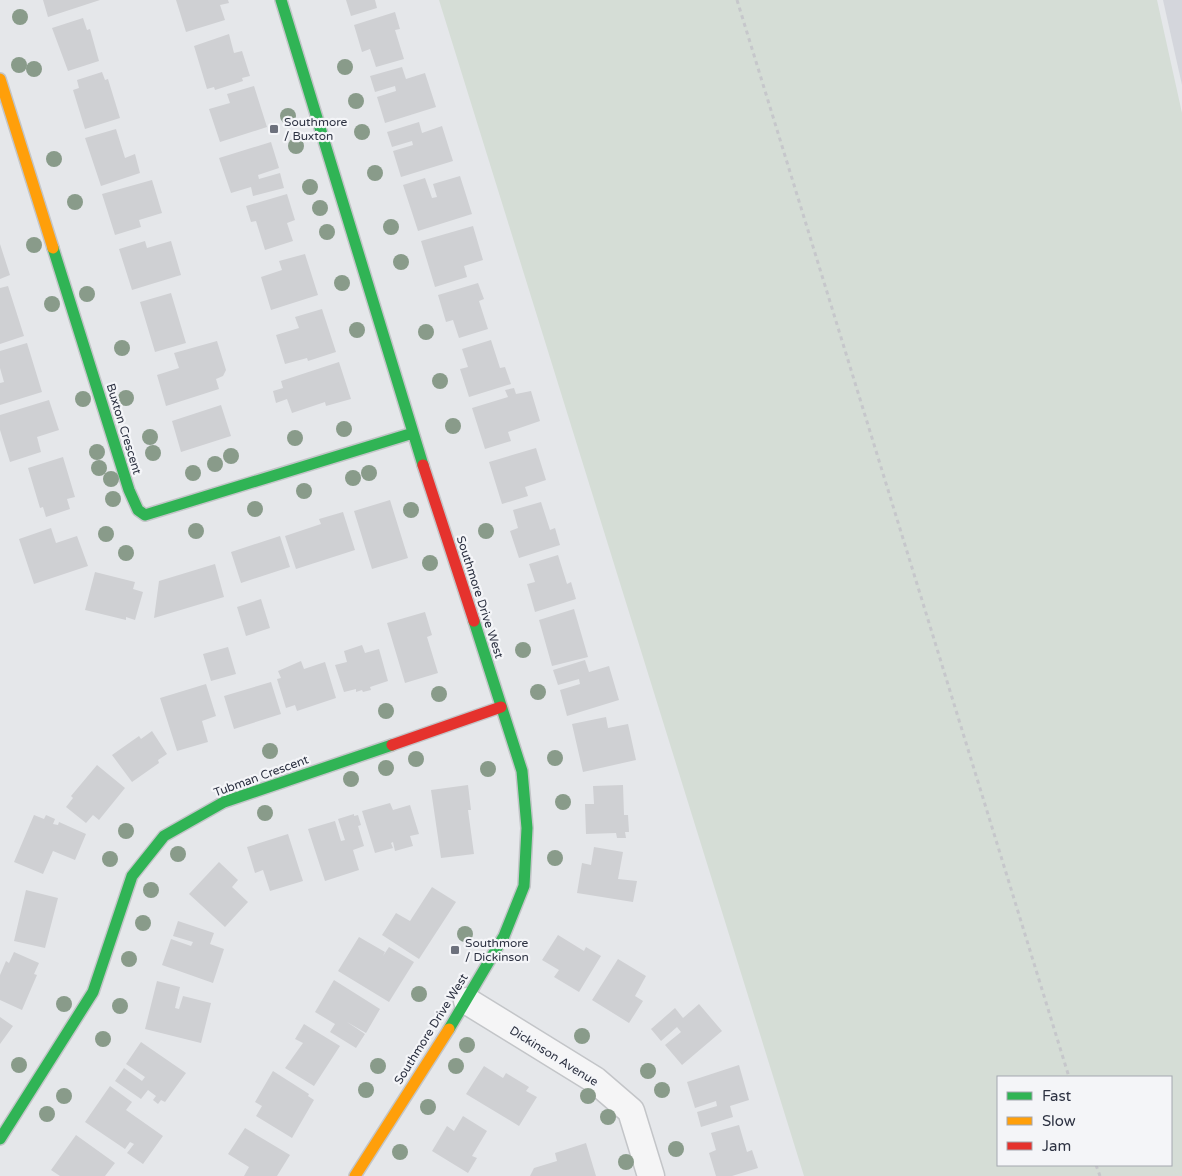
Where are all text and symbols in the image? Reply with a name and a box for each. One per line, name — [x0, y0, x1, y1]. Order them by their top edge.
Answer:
place label: Southmore / Buxton — [284, 115, 348, 143]
marker: Southmore / Buxton — [268, 123, 280, 135]
street label: Buxton Crescent — [104, 382, 145, 476]
street label: Southmore Drive West — [454, 534, 507, 660]
street label: Tubman Crescent — [212, 752, 311, 800]
place label: Southmore / Dickinson — [465, 936, 529, 964]
marker: Southmore / Dickinson — [449, 944, 461, 956]
street label: Southmore Drive West — [391, 971, 471, 1087]
street label: Dickinson Avenue — [507, 1023, 601, 1089]
legend — [997, 1076, 1172, 1166]
text: Fast — [1042, 1087, 1072, 1105]
text: Slow — [1042, 1112, 1076, 1130]
text: Jam — [1042, 1137, 1071, 1155]

